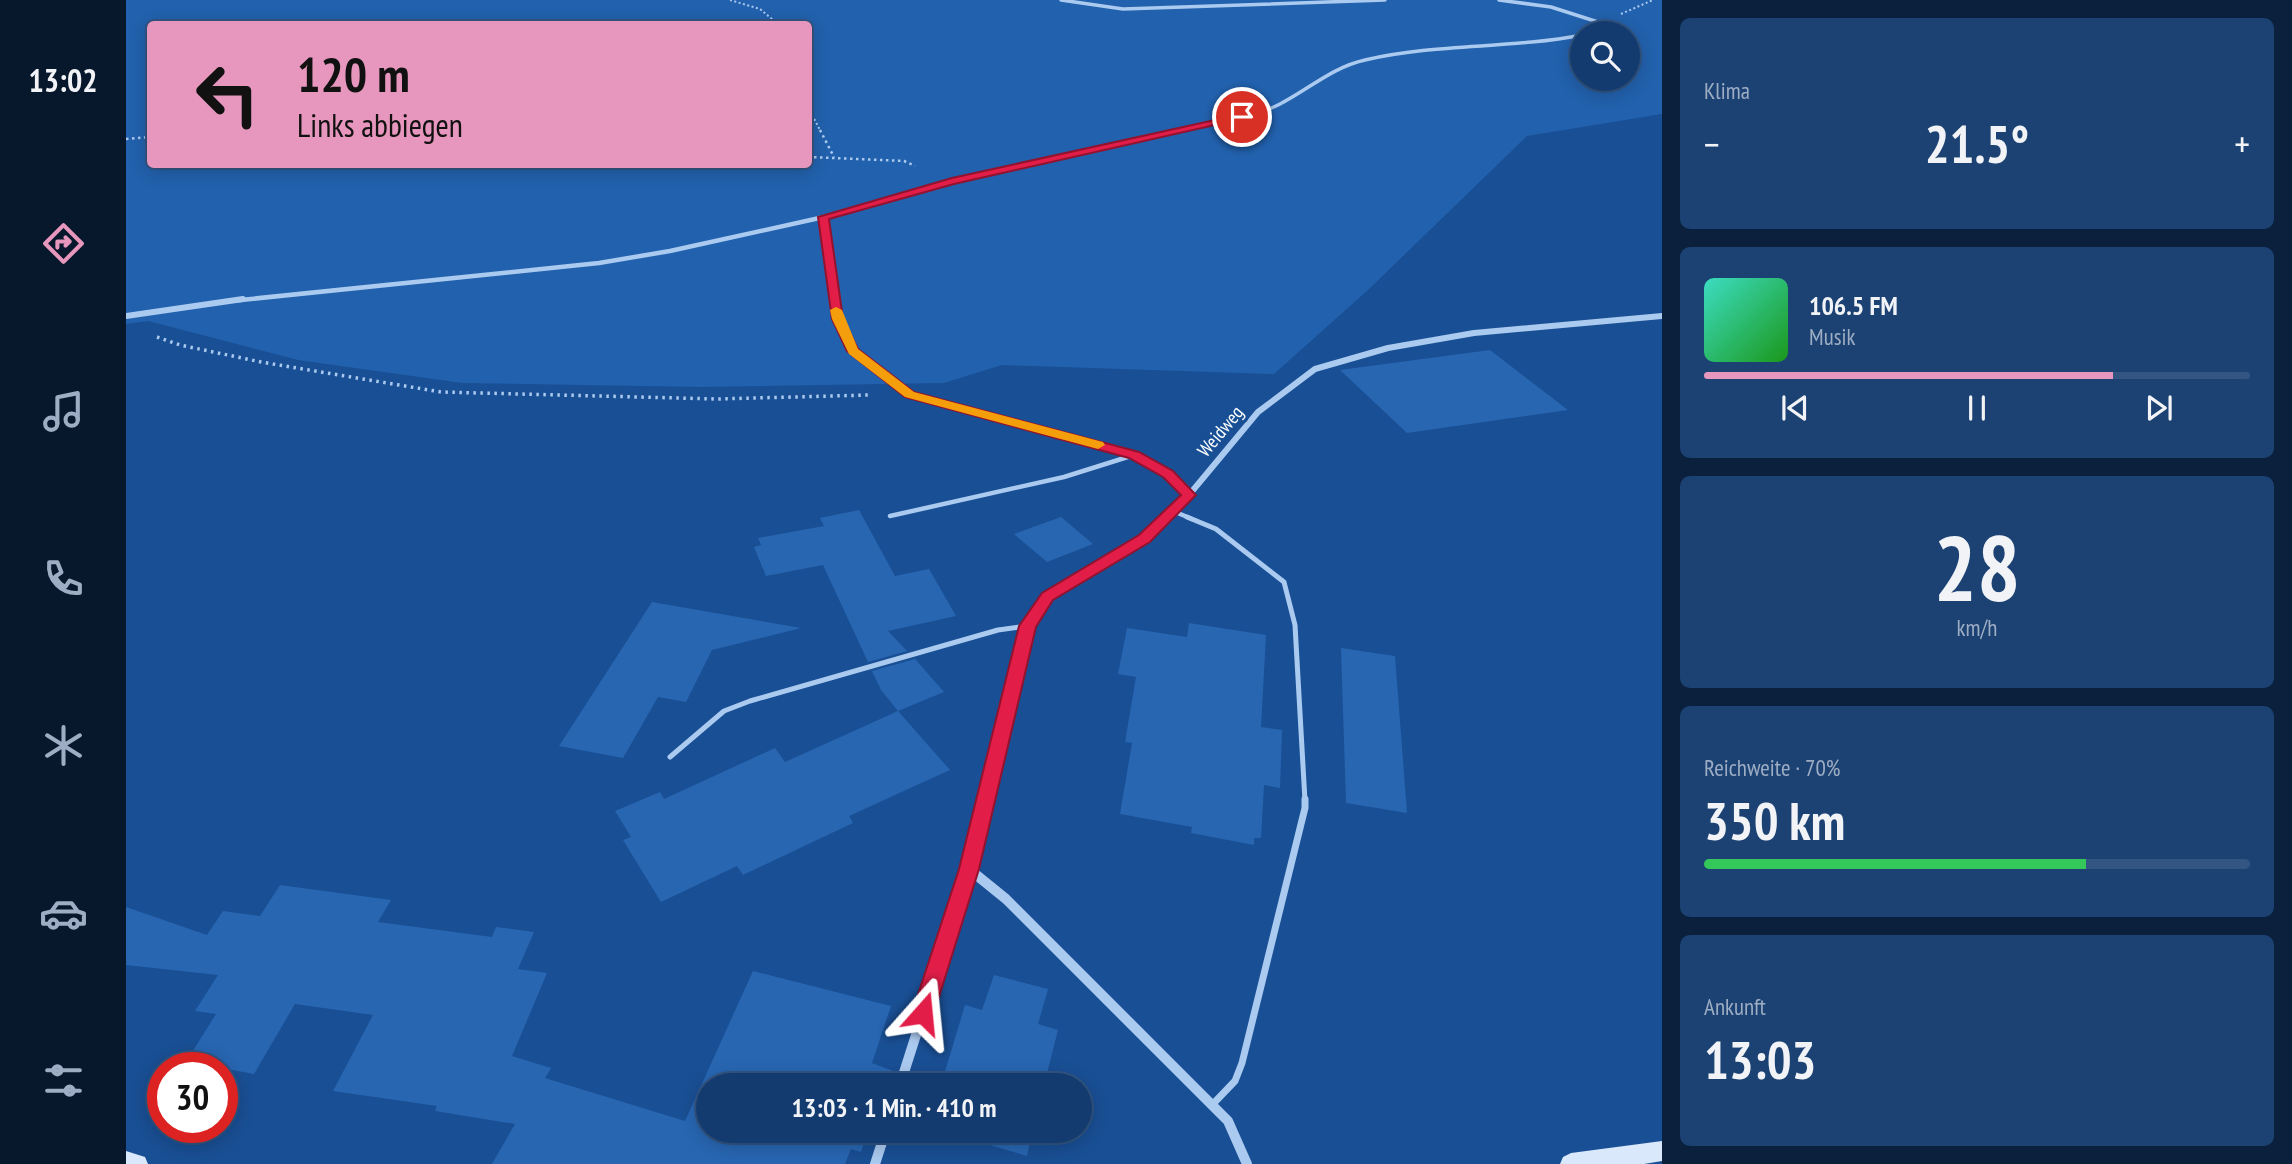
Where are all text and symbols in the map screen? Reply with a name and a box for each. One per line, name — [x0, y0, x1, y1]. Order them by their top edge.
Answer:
map controls — [1570, 21, 1640, 91]
button: search — [1570, 21, 1640, 91]
text: 120 m — [297, 42, 410, 106]
icon: left — [182, 49, 273, 140]
text: 13:02 — [28, 59, 98, 101]
text: Klima — [1704, 76, 1750, 105]
pin — [1212, 87, 1272, 147]
icon: arrive — [1223, 98, 1261, 136]
text: Links abbiegen — [297, 104, 463, 146]
text: 21.5° — [1925, 110, 2029, 177]
text: − — [1704, 119, 1720, 168]
text: + — [2234, 119, 2250, 168]
icon: directions — [39, 219, 88, 268]
text: 106.5 FM — [1809, 289, 1898, 322]
text: Musik — [1809, 322, 1855, 351]
icon: music — [39, 387, 88, 436]
icon: previous — [1776, 389, 1814, 427]
icon: pause — [1958, 389, 1996, 427]
icon: next — [2140, 389, 2178, 427]
street label: Weidweg — [1192, 401, 1248, 461]
text: 28 — [1934, 508, 2021, 626]
icon: phone — [39, 554, 88, 603]
text: km/h — [1957, 613, 1997, 642]
icon: climate — [39, 721, 88, 770]
text: Reichweite · 70% — [1704, 753, 1840, 782]
text: 350 km — [1704, 787, 1845, 854]
icon: car — [39, 889, 88, 938]
position arrow — [886, 976, 960, 1050]
text: Ankunft — [1704, 992, 1766, 1021]
text: 13:03 — [1704, 1026, 1816, 1093]
speed limit sign: 30 — [147, 1052, 238, 1143]
icon: filters — [39, 1056, 88, 1105]
text: 13:03 · 1 Min. · 410 m — [792, 1091, 996, 1124]

